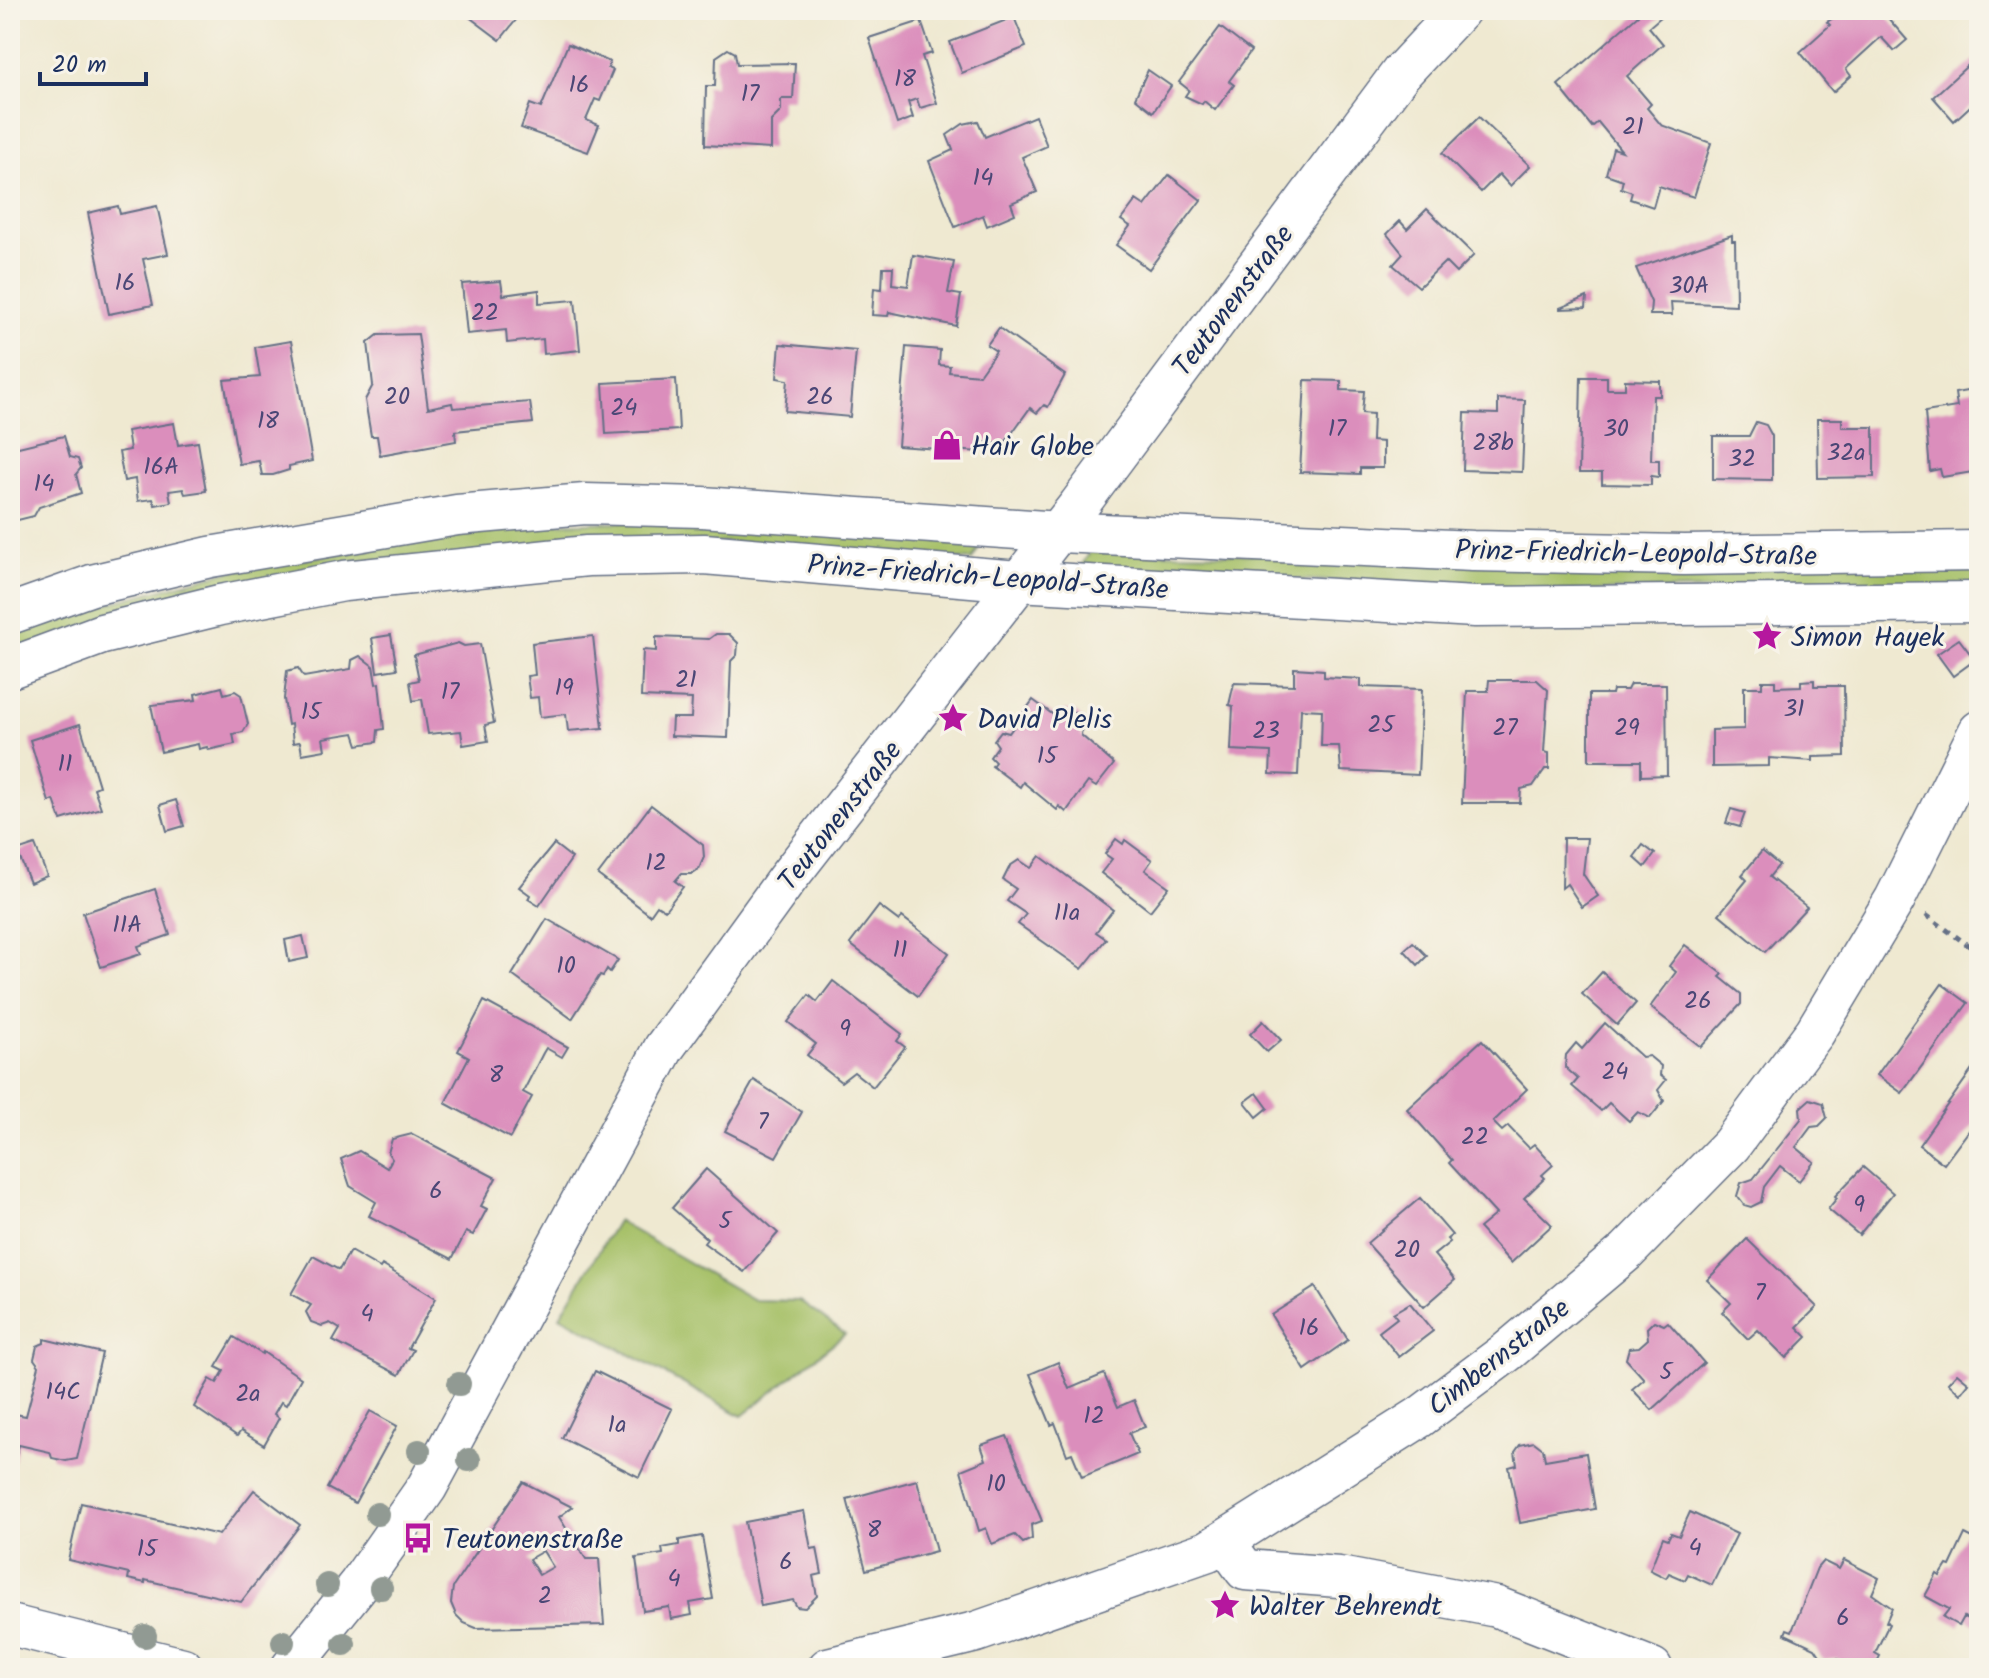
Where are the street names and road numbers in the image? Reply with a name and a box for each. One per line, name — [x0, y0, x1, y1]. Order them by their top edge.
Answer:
street label: Teutonenstraße — [1162, 215, 1307, 387]
street label: Prinz-Friedrich-Leopold-Straße — [1455, 529, 1818, 580]
street label: Prinz-Friedrich-Leopold-Straße — [806, 543, 1170, 614]
street label: Teutonenstraße — [767, 731, 915, 902]
street label: Cimbernstraße — [1418, 1287, 1581, 1428]

